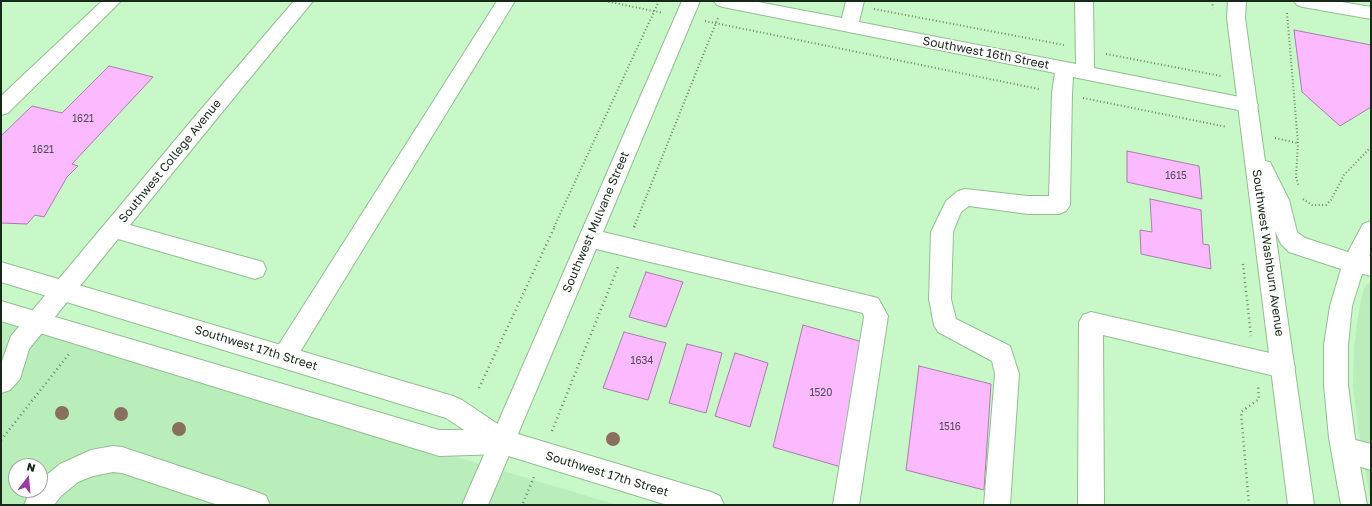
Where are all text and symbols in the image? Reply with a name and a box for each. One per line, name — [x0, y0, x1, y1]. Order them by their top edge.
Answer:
street label: Southwest 16th Street — [921, 34, 1051, 72]
street label: Southwest College Avenue — [116, 96, 224, 226]
house number: 1621 — [72, 113, 94, 125]
house number: 1621 — [32, 144, 54, 156]
street label: Southwest Mulvane Street — [560, 149, 632, 295]
street label: Southwest Washburn Avenue — [1249, 169, 1287, 337]
house number: 1615 — [1165, 170, 1187, 182]
street label: Southwest 17th Street — [193, 322, 319, 374]
house number: 1634 — [631, 355, 653, 367]
house number: 1520 — [810, 387, 832, 399]
house number: 1516 — [939, 421, 961, 433]
street label: Southwest 17th Street — [544, 448, 670, 500]
north arrow — [8, 458, 48, 498]
text: N — [25, 460, 37, 474]

